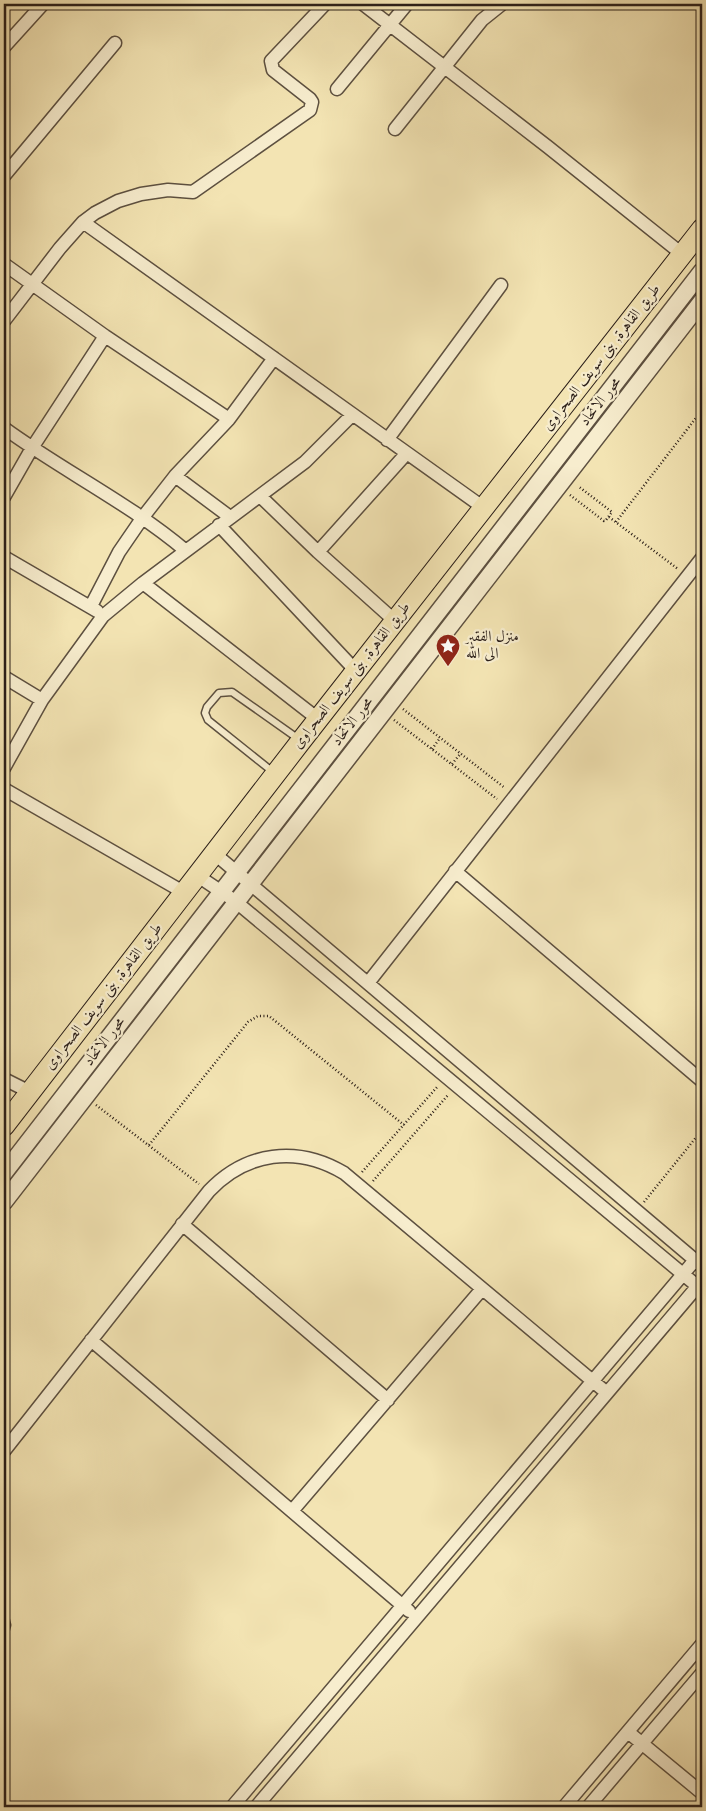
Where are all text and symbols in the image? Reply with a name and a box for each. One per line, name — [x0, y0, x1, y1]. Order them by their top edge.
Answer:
street label: طريق القاهرة, بنى سويف الصحراوى — [540, 282, 665, 435]
street label: محور الاتحاد — [577, 374, 624, 429]
street label: طريق القاهرة, بنى سويف الصحراوى — [290, 600, 415, 753]
place label: منزل الفقير الى الله — [464, 630, 519, 662]
place icon: منزل الفقير الى الله — [435, 633, 461, 667]
street label: محور الاتحاد — [329, 694, 376, 749]
street label: طريق القاهرة, بنى سويف الصحراوى — [42, 921, 167, 1074]
street label: محور الاتحاد — [81, 1014, 128, 1069]

